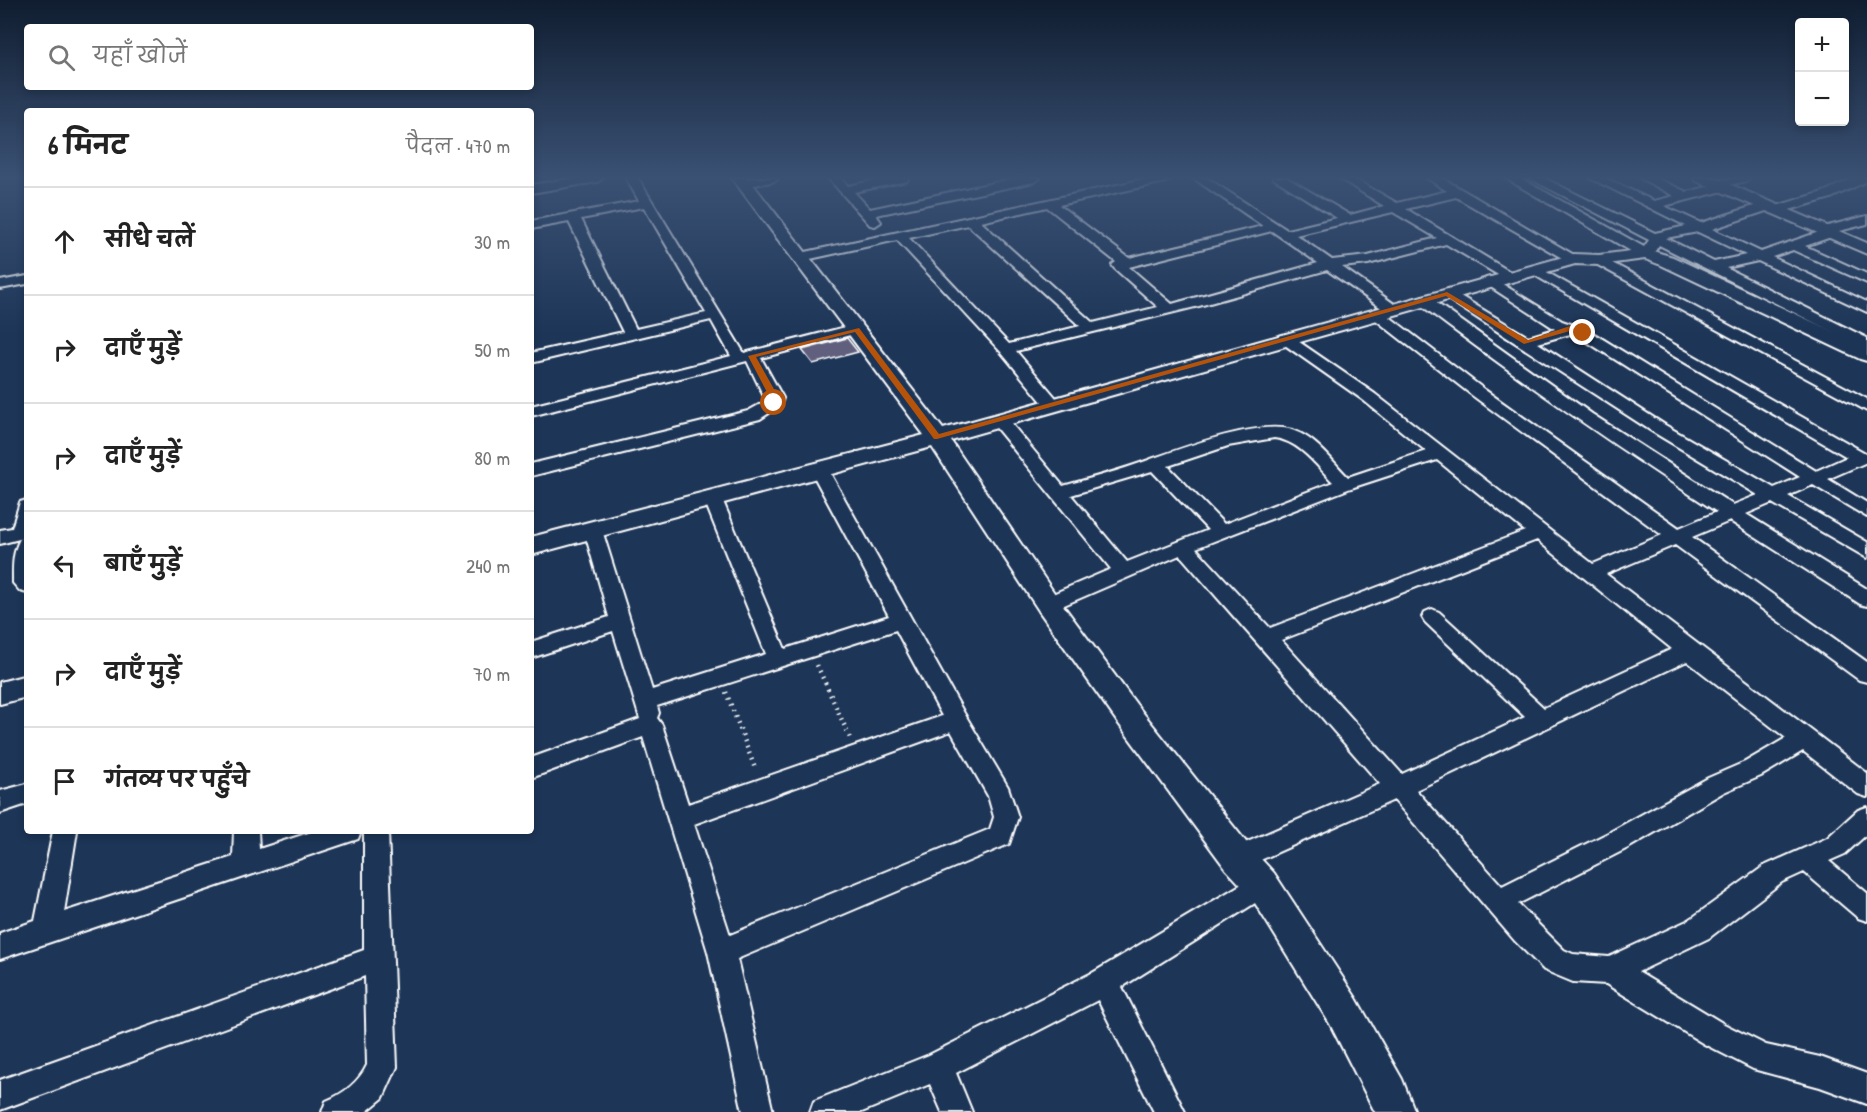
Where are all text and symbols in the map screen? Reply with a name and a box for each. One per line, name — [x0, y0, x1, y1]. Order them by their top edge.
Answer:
map controls — [1795, 18, 1849, 126]
button: + — [1795, 18, 1849, 72]
search box — [24, 24, 534, 90]
text: यहाँ खोजें — [93, 40, 187, 70]
icon: search — [45, 41, 78, 74]
button: − — [1795, 72, 1849, 126]
text: 6 मिनट — [48, 127, 127, 162]
text: पैदल · 470 m — [406, 132, 510, 159]
text: सीधे चलें — [105, 224, 195, 254]
icon: ahead — [48, 225, 81, 258]
text: 30 m — [474, 228, 510, 255]
route end — [1569, 319, 1595, 345]
text: दाएँ मुड़ें — [105, 332, 181, 362]
icon: right — [48, 333, 81, 366]
text: 50 m — [474, 336, 510, 363]
route start — [760, 389, 786, 415]
text: दाएँ मुड़ें — [105, 440, 181, 470]
icon: right — [48, 441, 81, 474]
text: 80 m — [474, 444, 510, 471]
text: बाएँ मुड़ें — [105, 548, 182, 578]
icon: left — [48, 549, 81, 582]
text: 240 m — [466, 552, 510, 579]
text: दाएँ मुड़ें — [105, 656, 181, 686]
icon: right — [48, 657, 81, 690]
text: 70 m — [473, 660, 510, 687]
text: गंतव्य पर पहुँचे — [105, 764, 249, 794]
icon: arrive — [48, 765, 81, 798]

